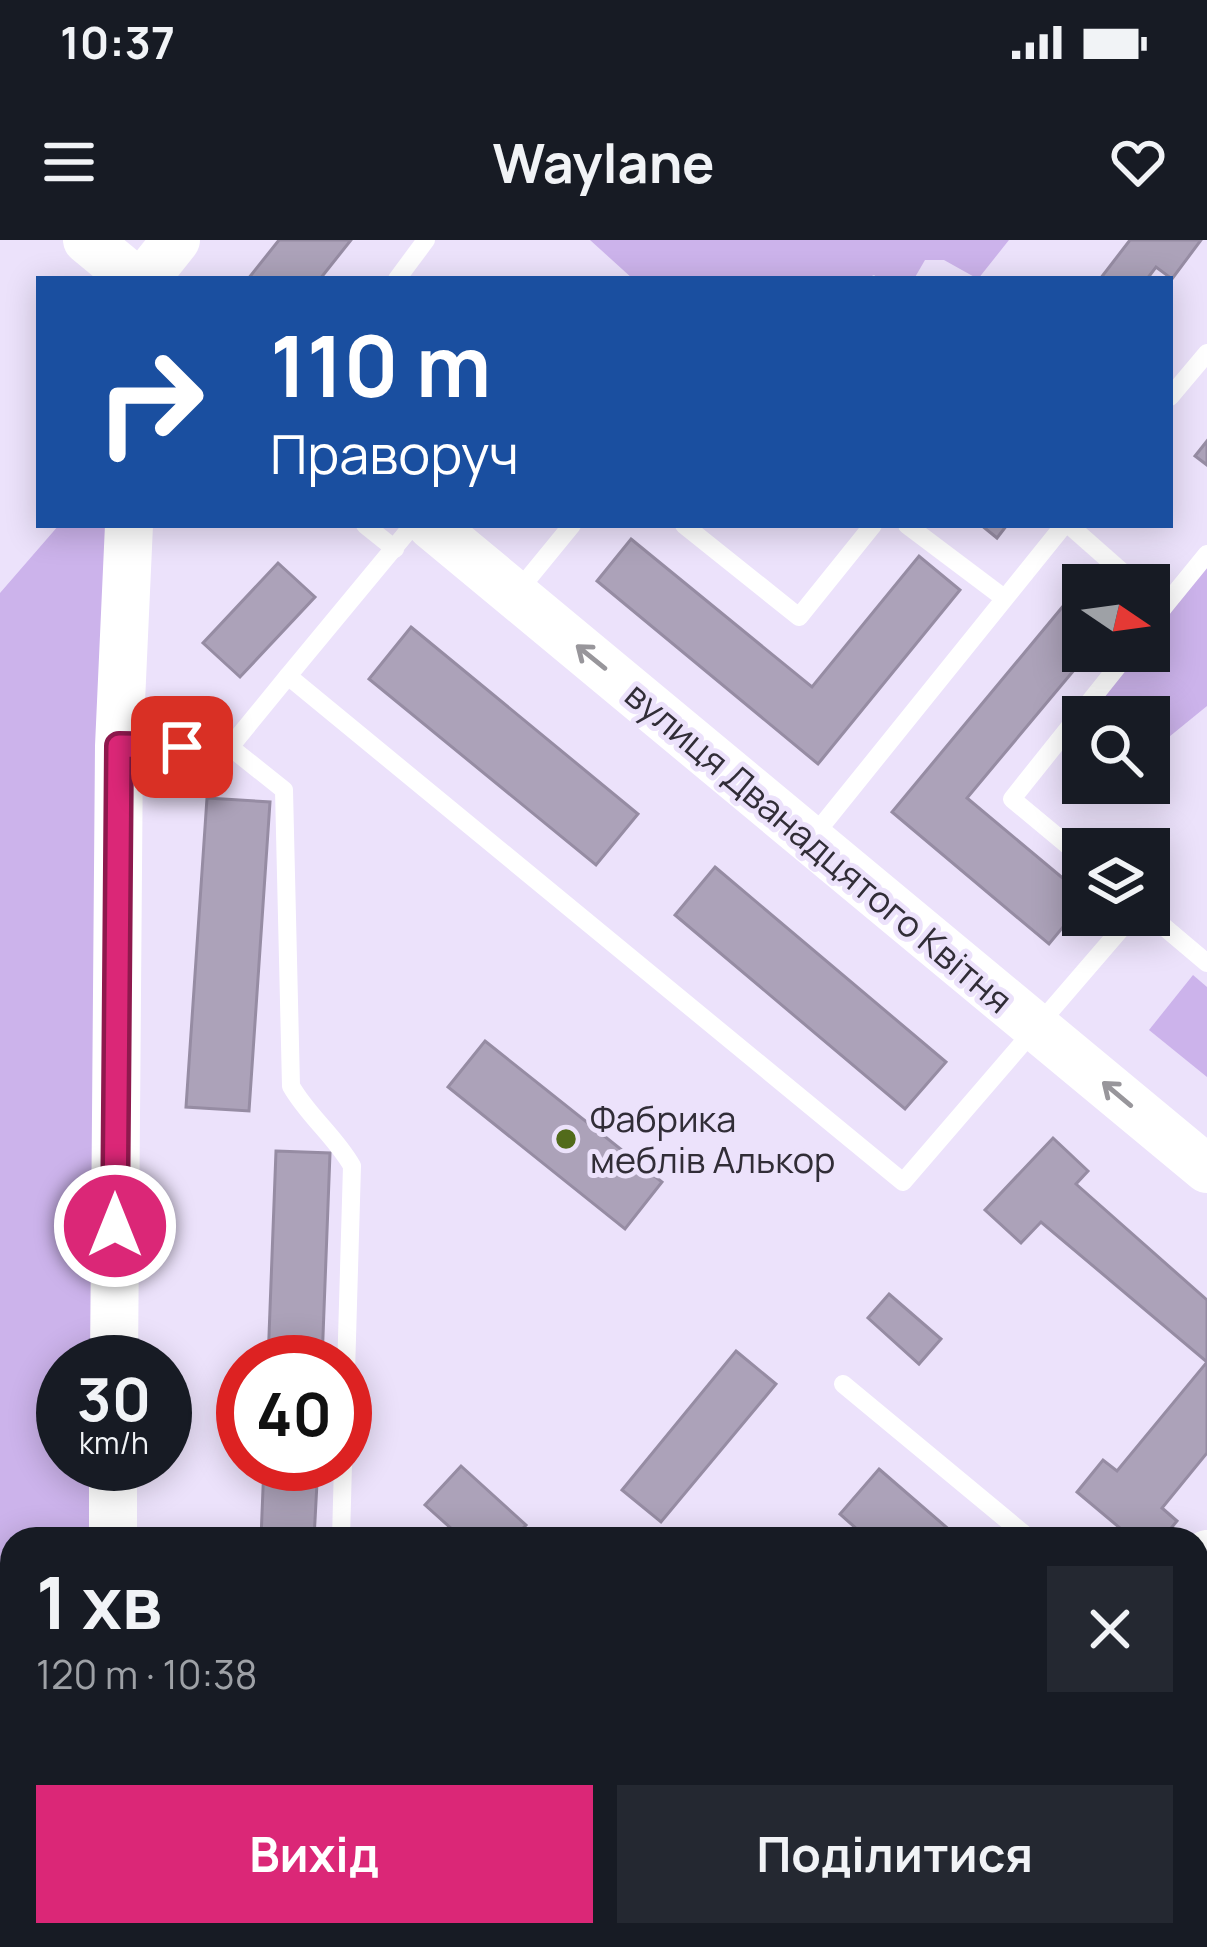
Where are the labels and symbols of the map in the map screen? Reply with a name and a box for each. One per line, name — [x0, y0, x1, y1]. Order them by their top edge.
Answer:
north arrow — [1062, 564, 1170, 672]
one-way arrow — [576, 644, 607, 672]
street label: вулиця Дванадцятого Квітня — [615, 670, 1023, 1024]
pin — [131, 696, 233, 798]
one-way arrow — [1102, 1081, 1133, 1109]
place label: Фабрика меблів Алькор — [590, 1094, 835, 1184]
marker: Фабрика меблів Алькор — [553, 1126, 579, 1152]
position arrow — [52, 1163, 178, 1289]
speed limit sign: 40 — [216, 1335, 372, 1491]

